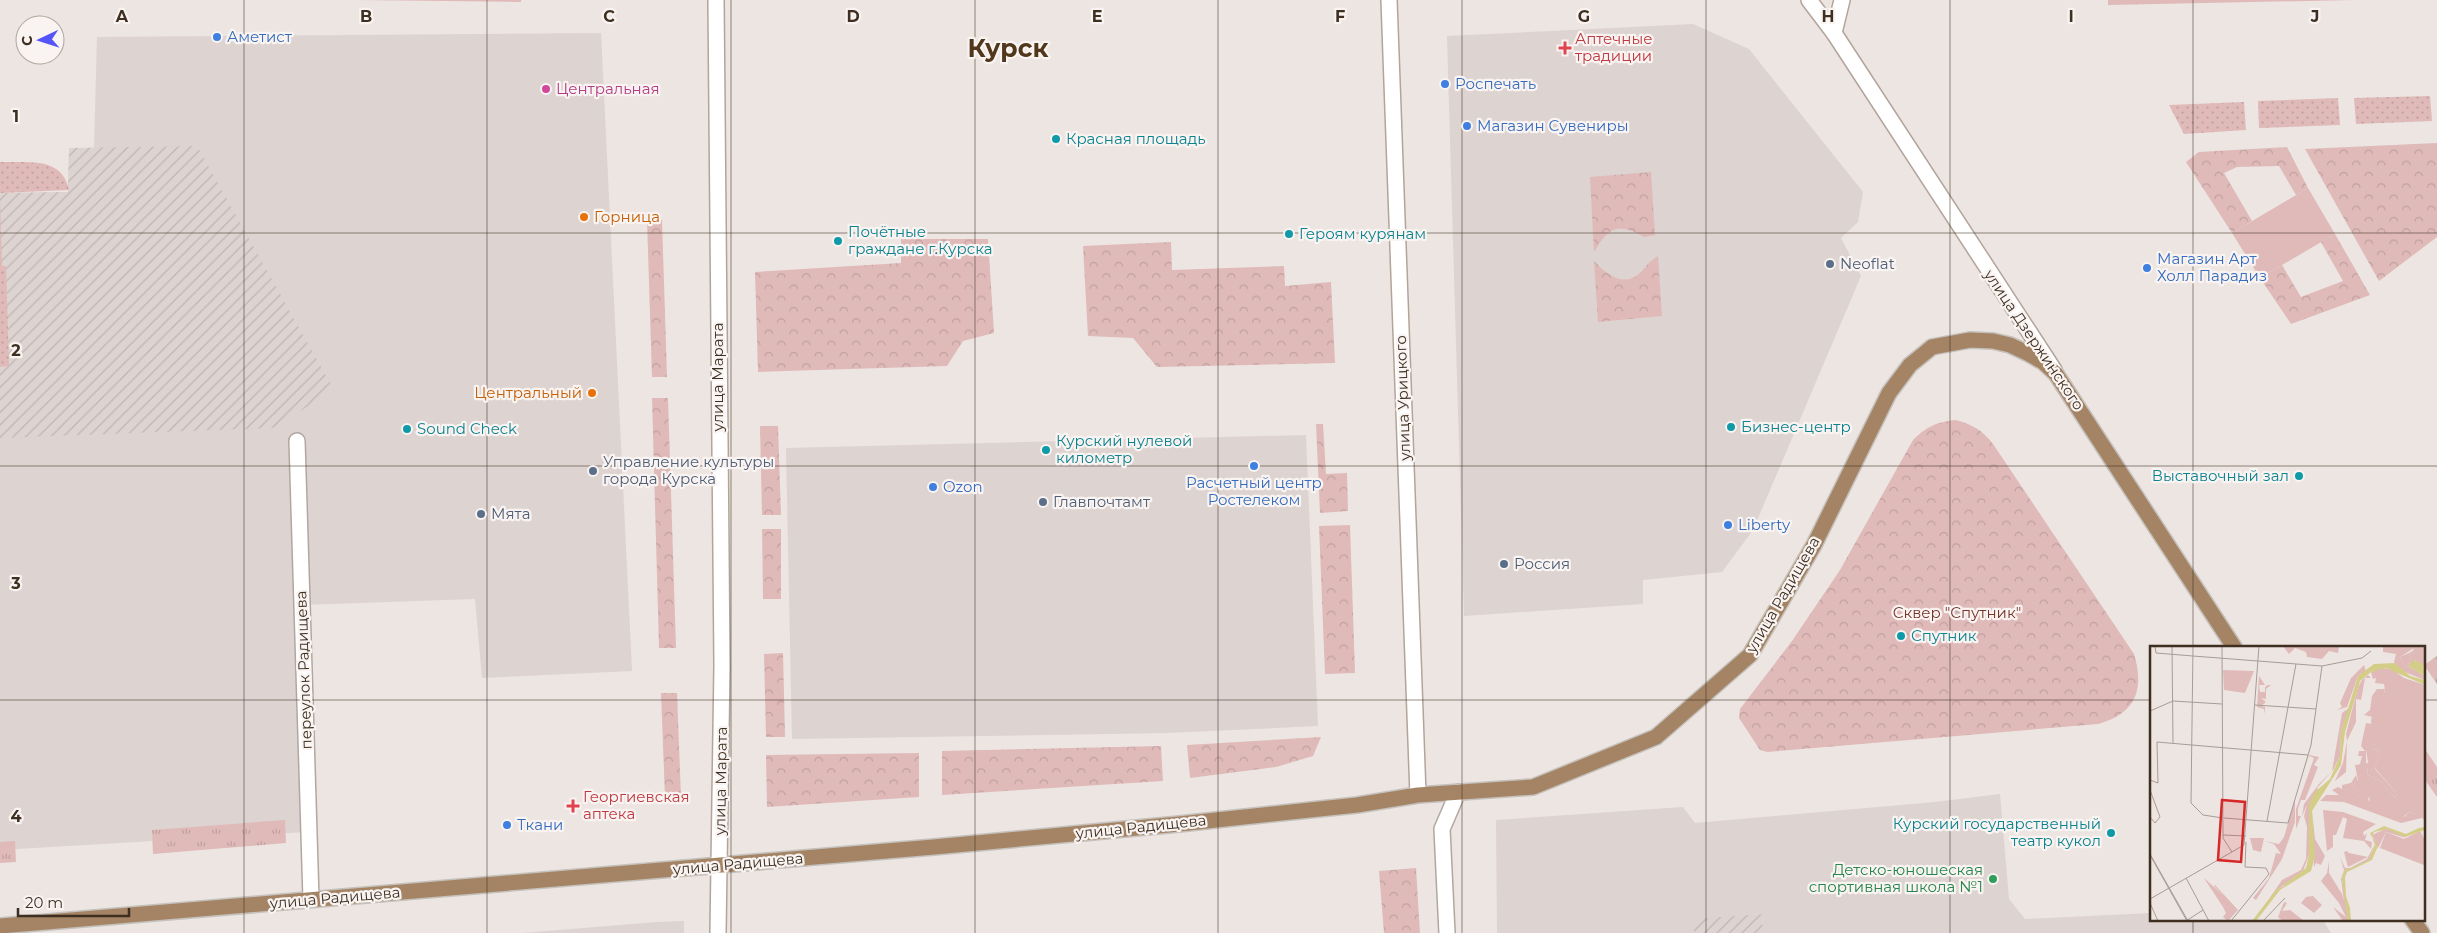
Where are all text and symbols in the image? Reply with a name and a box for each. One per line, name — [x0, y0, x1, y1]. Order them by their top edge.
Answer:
text: A — [115, 7, 129, 26]
text: B — [360, 7, 372, 26]
text: C — [603, 7, 615, 26]
text: D — [846, 7, 860, 26]
text: E — [1092, 7, 1102, 26]
text: F — [1335, 7, 1345, 26]
text: G — [1578, 7, 1590, 26]
text: H — [1822, 7, 1834, 26]
text: I — [2068, 7, 2074, 26]
text: J — [2310, 7, 2319, 26]
north arrow — [15, 15, 65, 65]
place label: Аметист — [227, 27, 293, 46]
place label: Аптечные традиции — [1575, 29, 1652, 65]
marker: Аметист — [211, 31, 223, 43]
district label: Курск — [967, 33, 1049, 63]
text: С — [18, 35, 36, 47]
marker: Аптечные традиции — [1559, 42, 1571, 54]
place label: Роспечать — [1455, 74, 1536, 93]
marker: Роспечать — [1439, 78, 1451, 90]
place label: Центральная — [556, 79, 660, 98]
marker: Центральная — [540, 83, 552, 95]
text: 1 — [13, 107, 19, 126]
place label: Магазин Сувениры — [1477, 116, 1628, 135]
marker: Магазин Сувениры — [1461, 120, 1473, 132]
place label: Красная площадь — [1066, 129, 1206, 148]
marker: Красная площадь — [1050, 133, 1062, 145]
place label: Горница — [594, 207, 660, 226]
marker: Горница — [578, 211, 590, 223]
place label: Почётные граждане г.Курска — [848, 222, 993, 258]
place label: Героям курянам — [1299, 224, 1426, 243]
marker: Героям курянам — [1283, 228, 1295, 240]
marker: Почётные граждане г.Курска — [832, 235, 844, 247]
place label: Магазин Арт Холл Парадиз — [2157, 249, 2267, 285]
place label: Neoflat — [1840, 254, 1895, 273]
marker: Neoflat — [1824, 258, 1836, 270]
marker: Магазин Арт Холл Парадиз — [2141, 262, 2153, 274]
street label: улица Дзержинского — [1980, 265, 2089, 414]
street label: улица Марата — [708, 323, 727, 432]
street label: улица Урицкого — [1391, 335, 1414, 462]
text: 2 — [11, 341, 21, 360]
place label: Центральный — [474, 383, 582, 402]
marker: Центральный — [586, 387, 598, 399]
place label: Бизнес-центр — [1741, 417, 1851, 436]
place label: Sound Check — [417, 419, 517, 438]
marker: Бизнес-центр — [1725, 421, 1737, 433]
marker: Sound Check — [401, 423, 413, 435]
place label: Курский нулевой километр — [1056, 431, 1192, 467]
marker: Курский нулевой километр — [1040, 444, 1052, 456]
place label: Управление культуры города Курска — [603, 452, 774, 488]
marker: Расчетный центр Ростелеком — [1248, 460, 1260, 472]
marker: Управление культуры города Курска — [587, 465, 599, 477]
place label: Выставочный зал — [2152, 466, 2289, 485]
marker: Выставочный зал — [2293, 470, 2305, 482]
place label: Расчетный центр Ростелеком — [1186, 473, 1322, 509]
place label: Ozon — [943, 477, 983, 496]
marker: Ozon — [927, 481, 939, 493]
place label: Главпочтамт — [1053, 492, 1151, 511]
marker: Главпочтамт — [1037, 496, 1049, 508]
place label: Мята — [491, 504, 530, 523]
marker: Мята — [475, 508, 487, 520]
place label: Liberty — [1738, 515, 1791, 534]
marker: Liberty — [1722, 519, 1734, 531]
street label: улица Радищева — [1741, 533, 1824, 657]
place label: Россия — [1514, 554, 1570, 573]
marker: Россия — [1498, 558, 1510, 570]
text: 3 — [10, 574, 21, 593]
street label: переулок Радищева — [291, 590, 316, 750]
park label: Сквер "Спутник" — [1893, 603, 2021, 622]
place label: Спутник — [1911, 626, 1977, 645]
marker: Спутник — [1895, 630, 1907, 642]
inset map — [2150, 646, 2424, 920]
street label: улица Марата — [710, 726, 731, 837]
place label: Георгиевская аптека — [583, 787, 690, 823]
marker: Георгиевская аптека — [567, 800, 579, 812]
text: 4 — [10, 807, 22, 826]
street label: улица Радищева — [1074, 810, 1207, 843]
place label: Курский государственный театр кукол — [1893, 814, 2101, 850]
place label: Ткани — [517, 815, 563, 834]
marker: Ткани — [501, 819, 513, 831]
marker: Курский государственный театр кукол — [2105, 827, 2117, 839]
street label: улица Радищева — [671, 848, 804, 879]
place label: Детско-юношеская спортивная школа №1 — [1809, 860, 1983, 896]
marker: Детско-юношеская спортивная школа №1 — [1987, 873, 1999, 885]
street label: улица Радищева — [268, 882, 401, 913]
scale bar — [18, 886, 129, 918]
text: 20 m — [25, 893, 63, 912]

